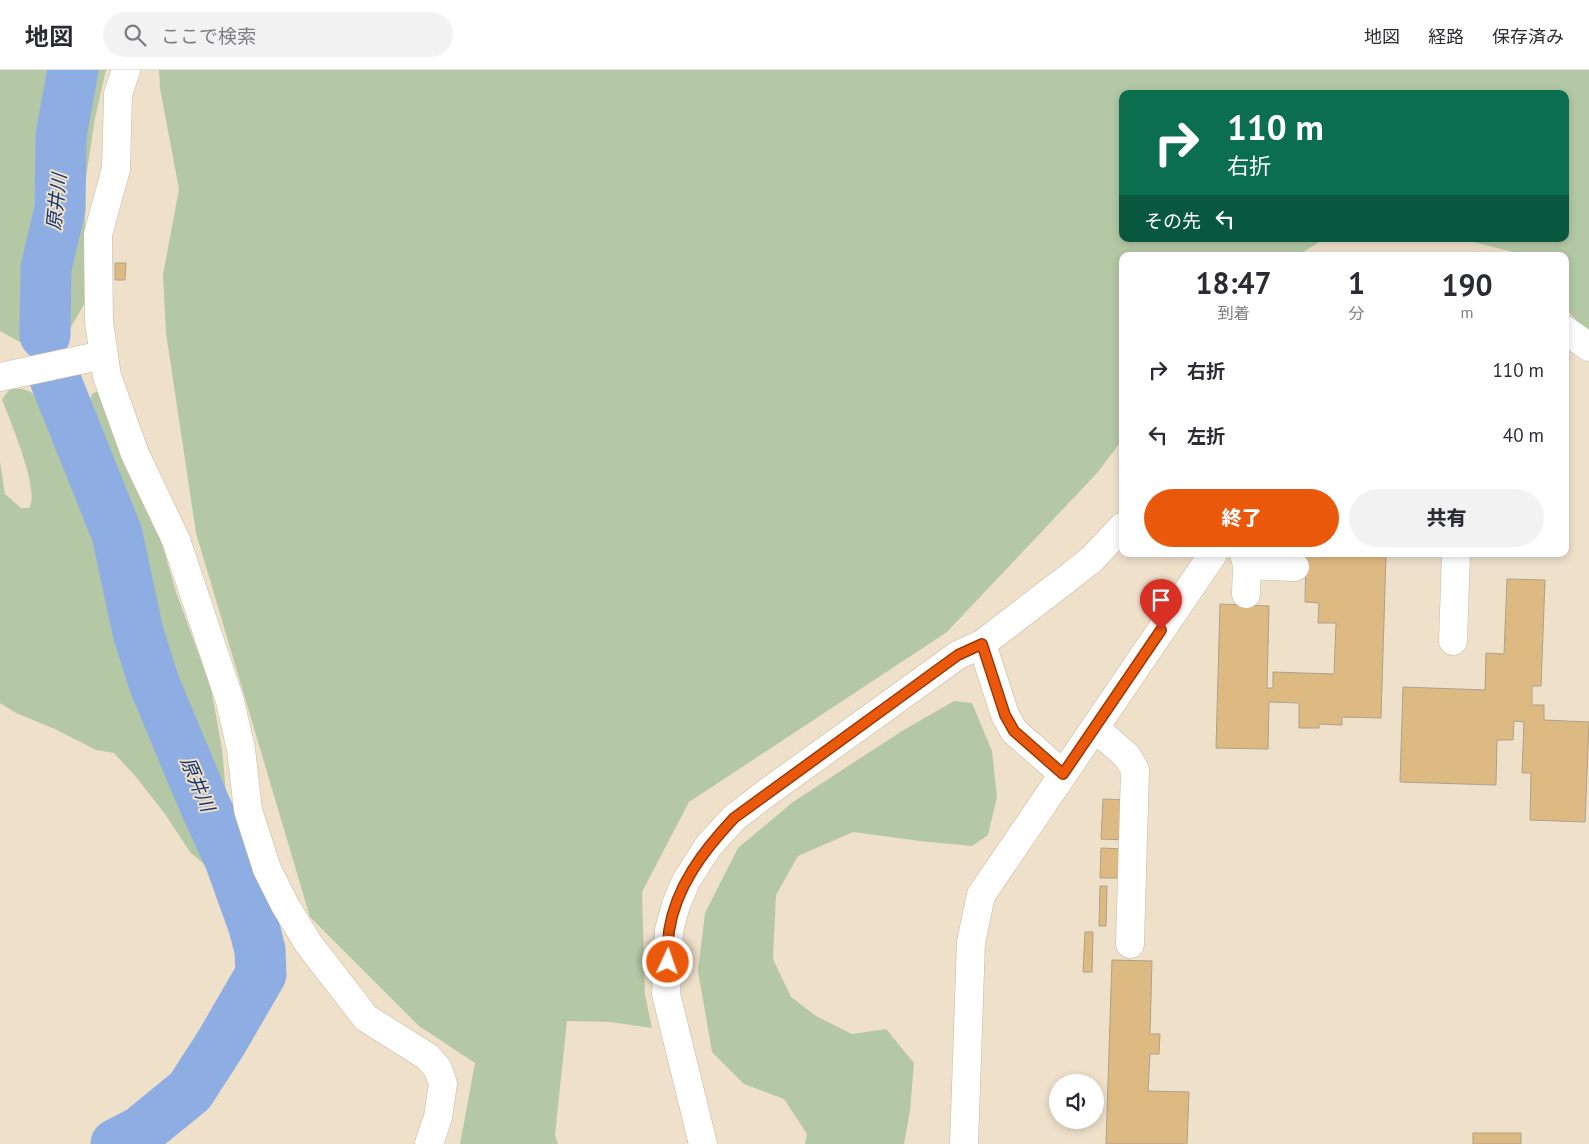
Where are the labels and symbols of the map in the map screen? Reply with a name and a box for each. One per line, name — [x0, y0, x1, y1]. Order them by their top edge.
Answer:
water label: 原井川 — [41, 170, 71, 232]
pin — [1140, 579, 1182, 630]
water label: 原井川 — [176, 753, 221, 817]
position arrow — [641, 935, 693, 987]

